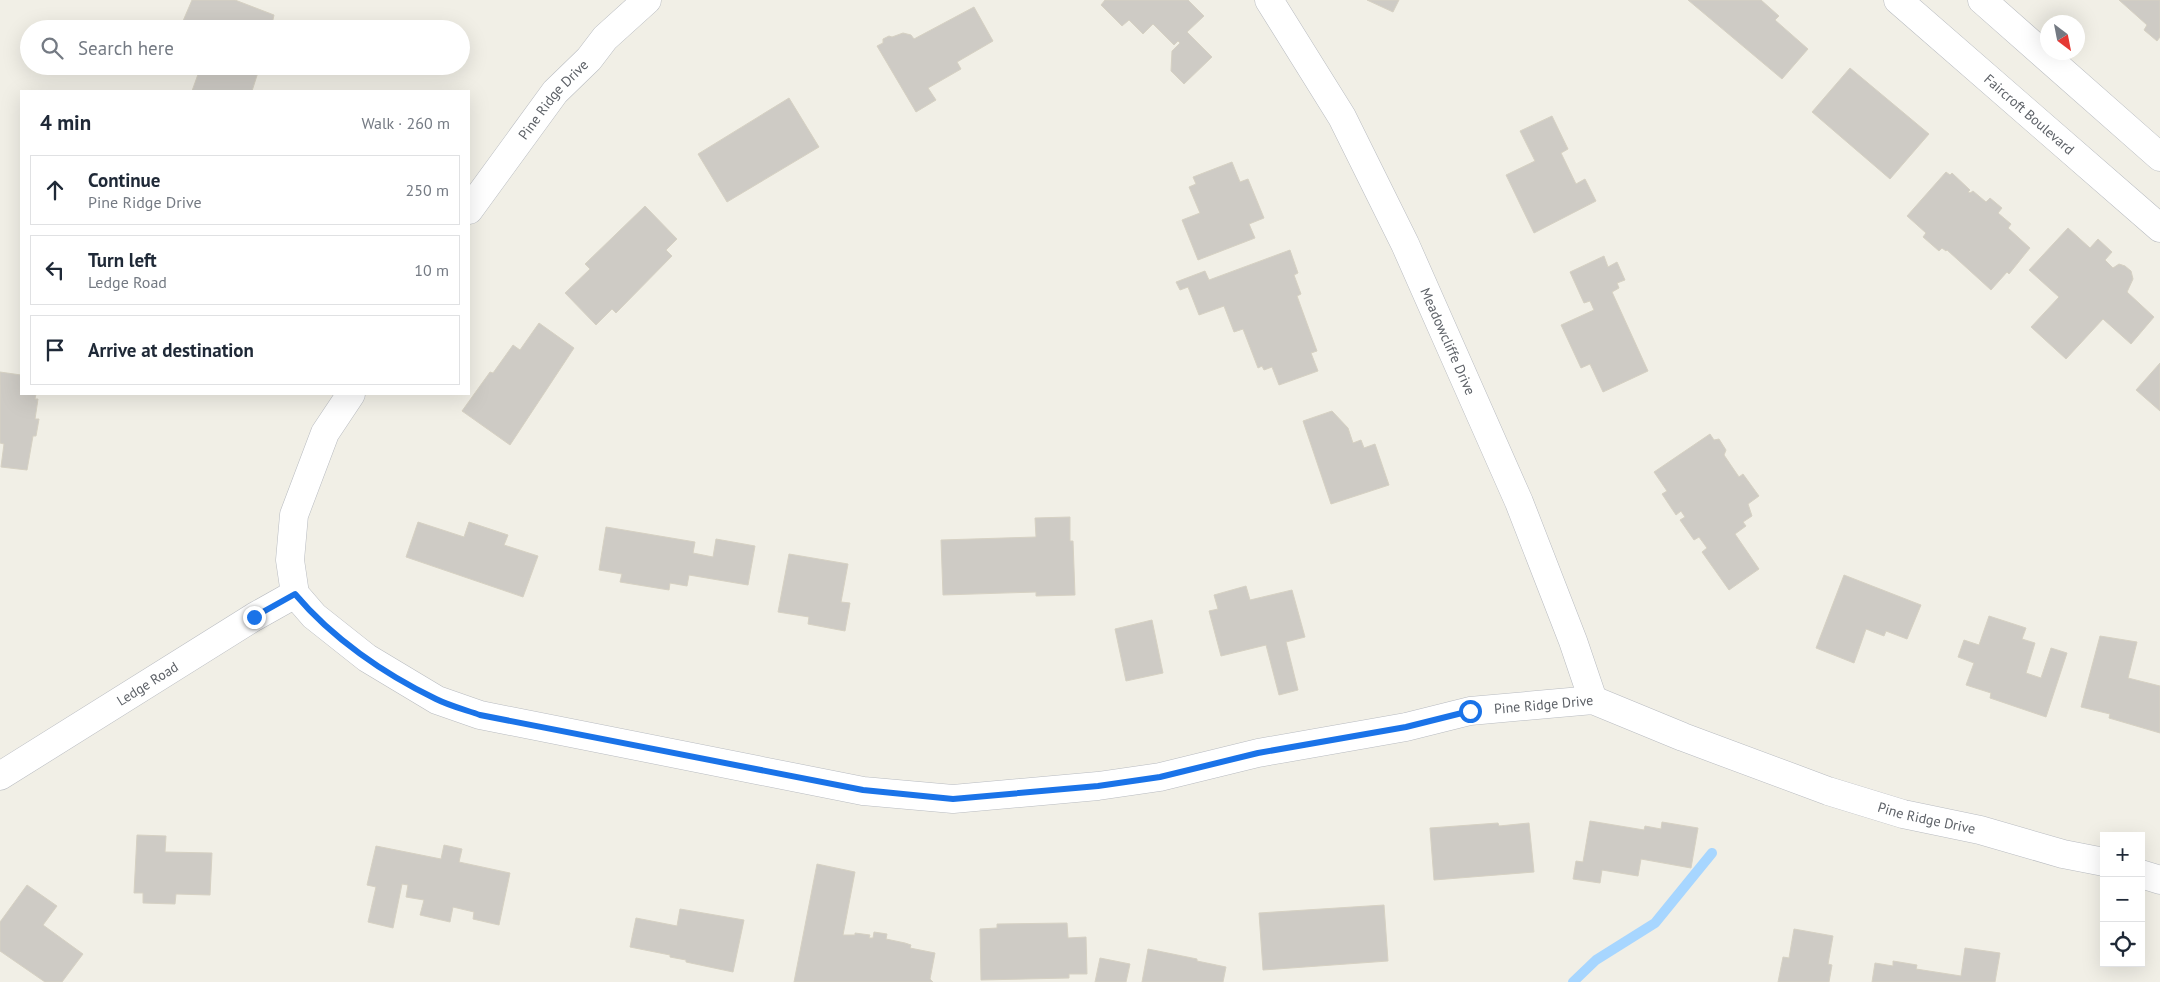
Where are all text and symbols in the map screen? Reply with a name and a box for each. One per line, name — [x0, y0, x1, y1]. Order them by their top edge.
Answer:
north arrow — [2040, 15, 2085, 60]
search box — [20, 20, 470, 75]
icon: search — [38, 34, 66, 62]
text: Search here — [78, 36, 174, 60]
street label: Pine Ridge Drive — [514, 56, 592, 143]
street label: Faircroft Boulevard — [1980, 70, 2078, 158]
text: 4 min — [40, 109, 91, 136]
text: Walk · 260 m — [361, 113, 450, 133]
text: Continue — [88, 168, 160, 192]
icon: ahead — [41, 176, 69, 204]
text: 250 m — [406, 180, 449, 200]
text: Pine Ridge Drive — [88, 192, 202, 212]
text: Turn left — [88, 248, 157, 272]
icon: left — [41, 256, 69, 284]
text: 10 m — [414, 260, 449, 280]
text: Ledge Road — [88, 272, 167, 292]
street label: Meadowcliffe Drive — [1416, 285, 1480, 398]
icon: arrive — [41, 336, 69, 364]
text: Arrive at destination — [88, 338, 254, 362]
route end — [243, 606, 266, 629]
street label: Ledge Road — [113, 658, 182, 710]
street label: Pine Ridge Drive — [1493, 691, 1594, 718]
route start — [1459, 700, 1482, 723]
street label: Pine Ridge Drive — [1876, 798, 1977, 838]
map controls — [2100, 832, 2145, 967]
button: + — [2100, 832, 2145, 877]
button: − — [2100, 877, 2145, 922]
button: locate — [2100, 922, 2145, 967]

